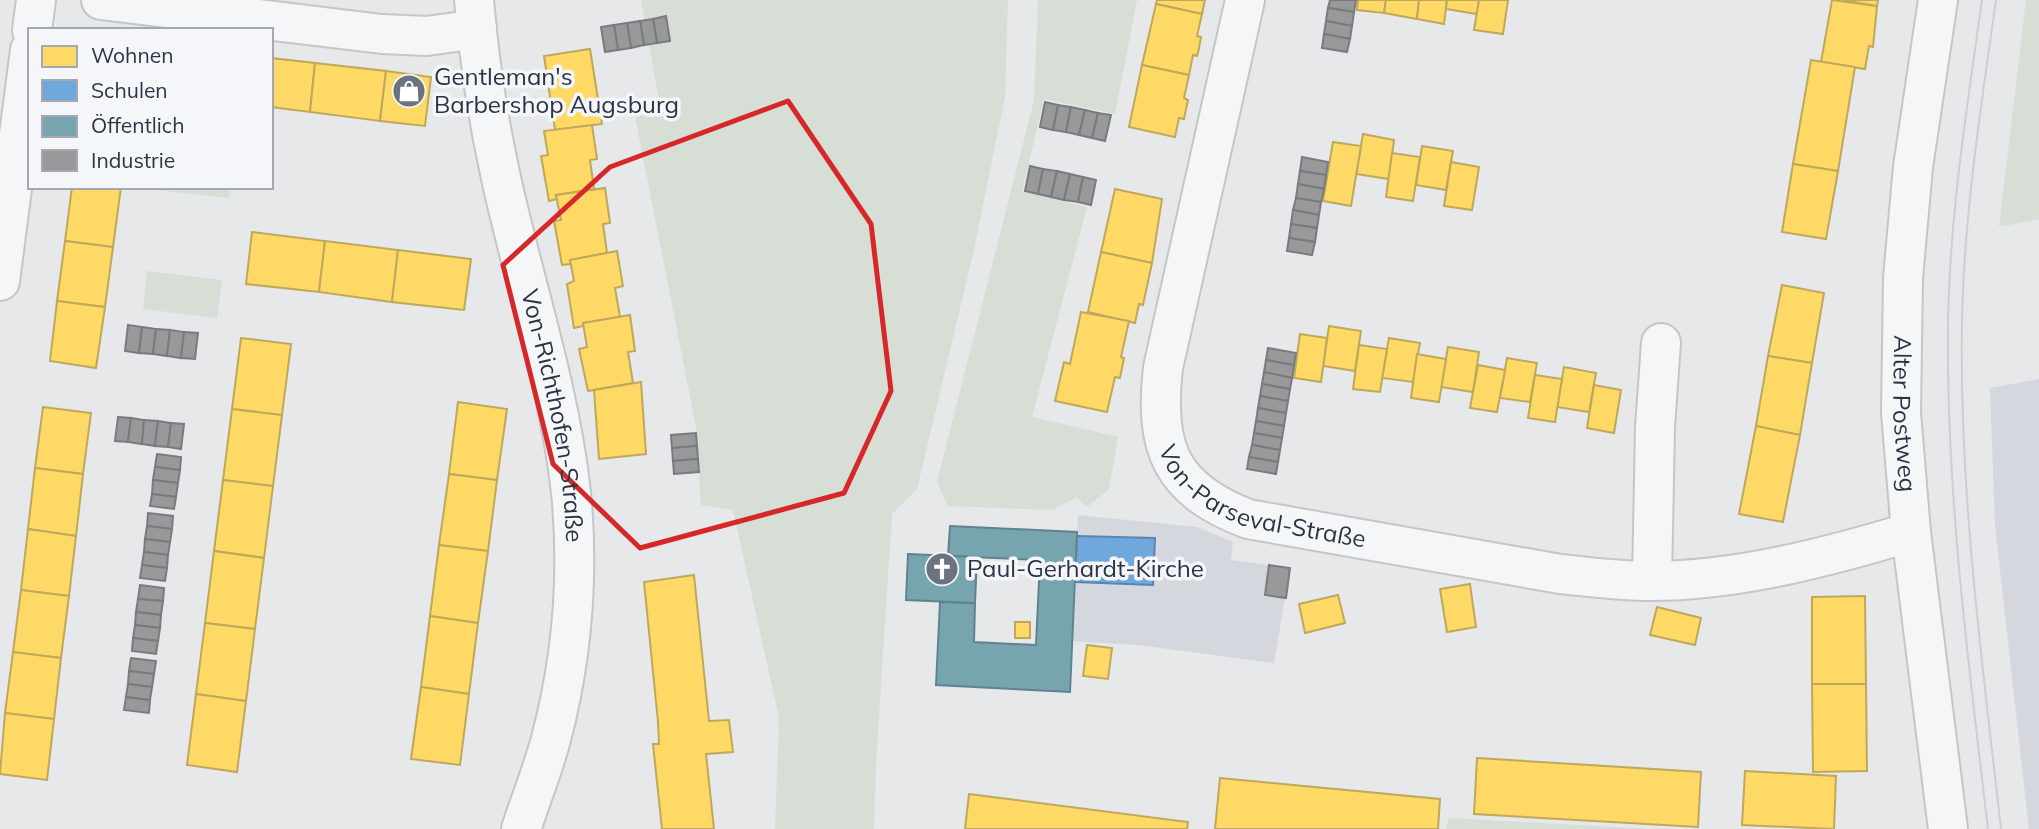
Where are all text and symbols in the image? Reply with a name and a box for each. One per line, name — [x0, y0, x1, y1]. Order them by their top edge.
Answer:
legend — [28, 28, 273, 189]
text: Wohnen — [91, 42, 173, 68]
place label: Gentleman's Barbershop Augsburg — [434, 61, 679, 119]
shop icon: Gentleman's Barbershop Augsburg — [390, 72, 428, 110]
text: Schulen — [91, 77, 168, 103]
text: Öffentlich — [91, 112, 185, 138]
text: Industrie — [91, 147, 175, 173]
street label: Von-Richthofen-Straße — [515, 286, 590, 543]
street label: Alter Postweg — [1887, 335, 1924, 493]
street label: Von-Parseval-Straße — [1153, 440, 1368, 553]
church icon: Paul-Gerhardt-Kirche — [923, 550, 961, 588]
place label: Paul-Gerhardt-Kirche — [967, 553, 1204, 583]

